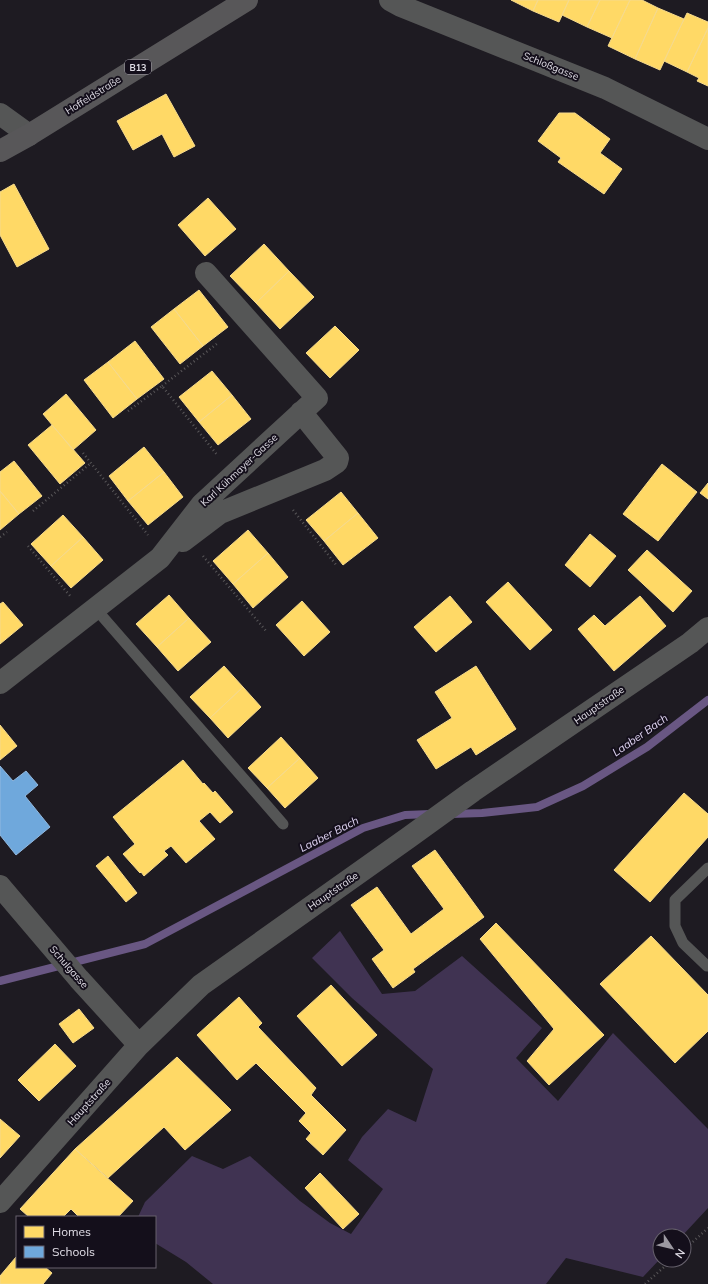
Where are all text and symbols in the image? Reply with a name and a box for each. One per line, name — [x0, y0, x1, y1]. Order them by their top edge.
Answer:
street label: Schloßgasse — [521, 49, 581, 83]
road number: B13 — [125, 60, 151, 74]
street label: Hoffeldstraße — [63, 73, 123, 117]
street label: Karl Kühmayer-Gasse — [198, 431, 280, 509]
street label: Hauptstraße — [571, 683, 627, 727]
water label: Laaber Bach — [610, 711, 670, 759]
water label: Laaber Bach — [297, 813, 361, 855]
street label: Hauptstraße — [305, 869, 361, 913]
street label: Schulgasse — [47, 943, 91, 991]
street label: Hauptstraße — [65, 1076, 113, 1128]
legend — [16, 1216, 156, 1268]
text: Homes — [52, 1224, 91, 1239]
north arrow — [652, 1228, 692, 1268]
text: Schools — [52, 1244, 95, 1259]
text: N — [672, 1246, 688, 1261]

